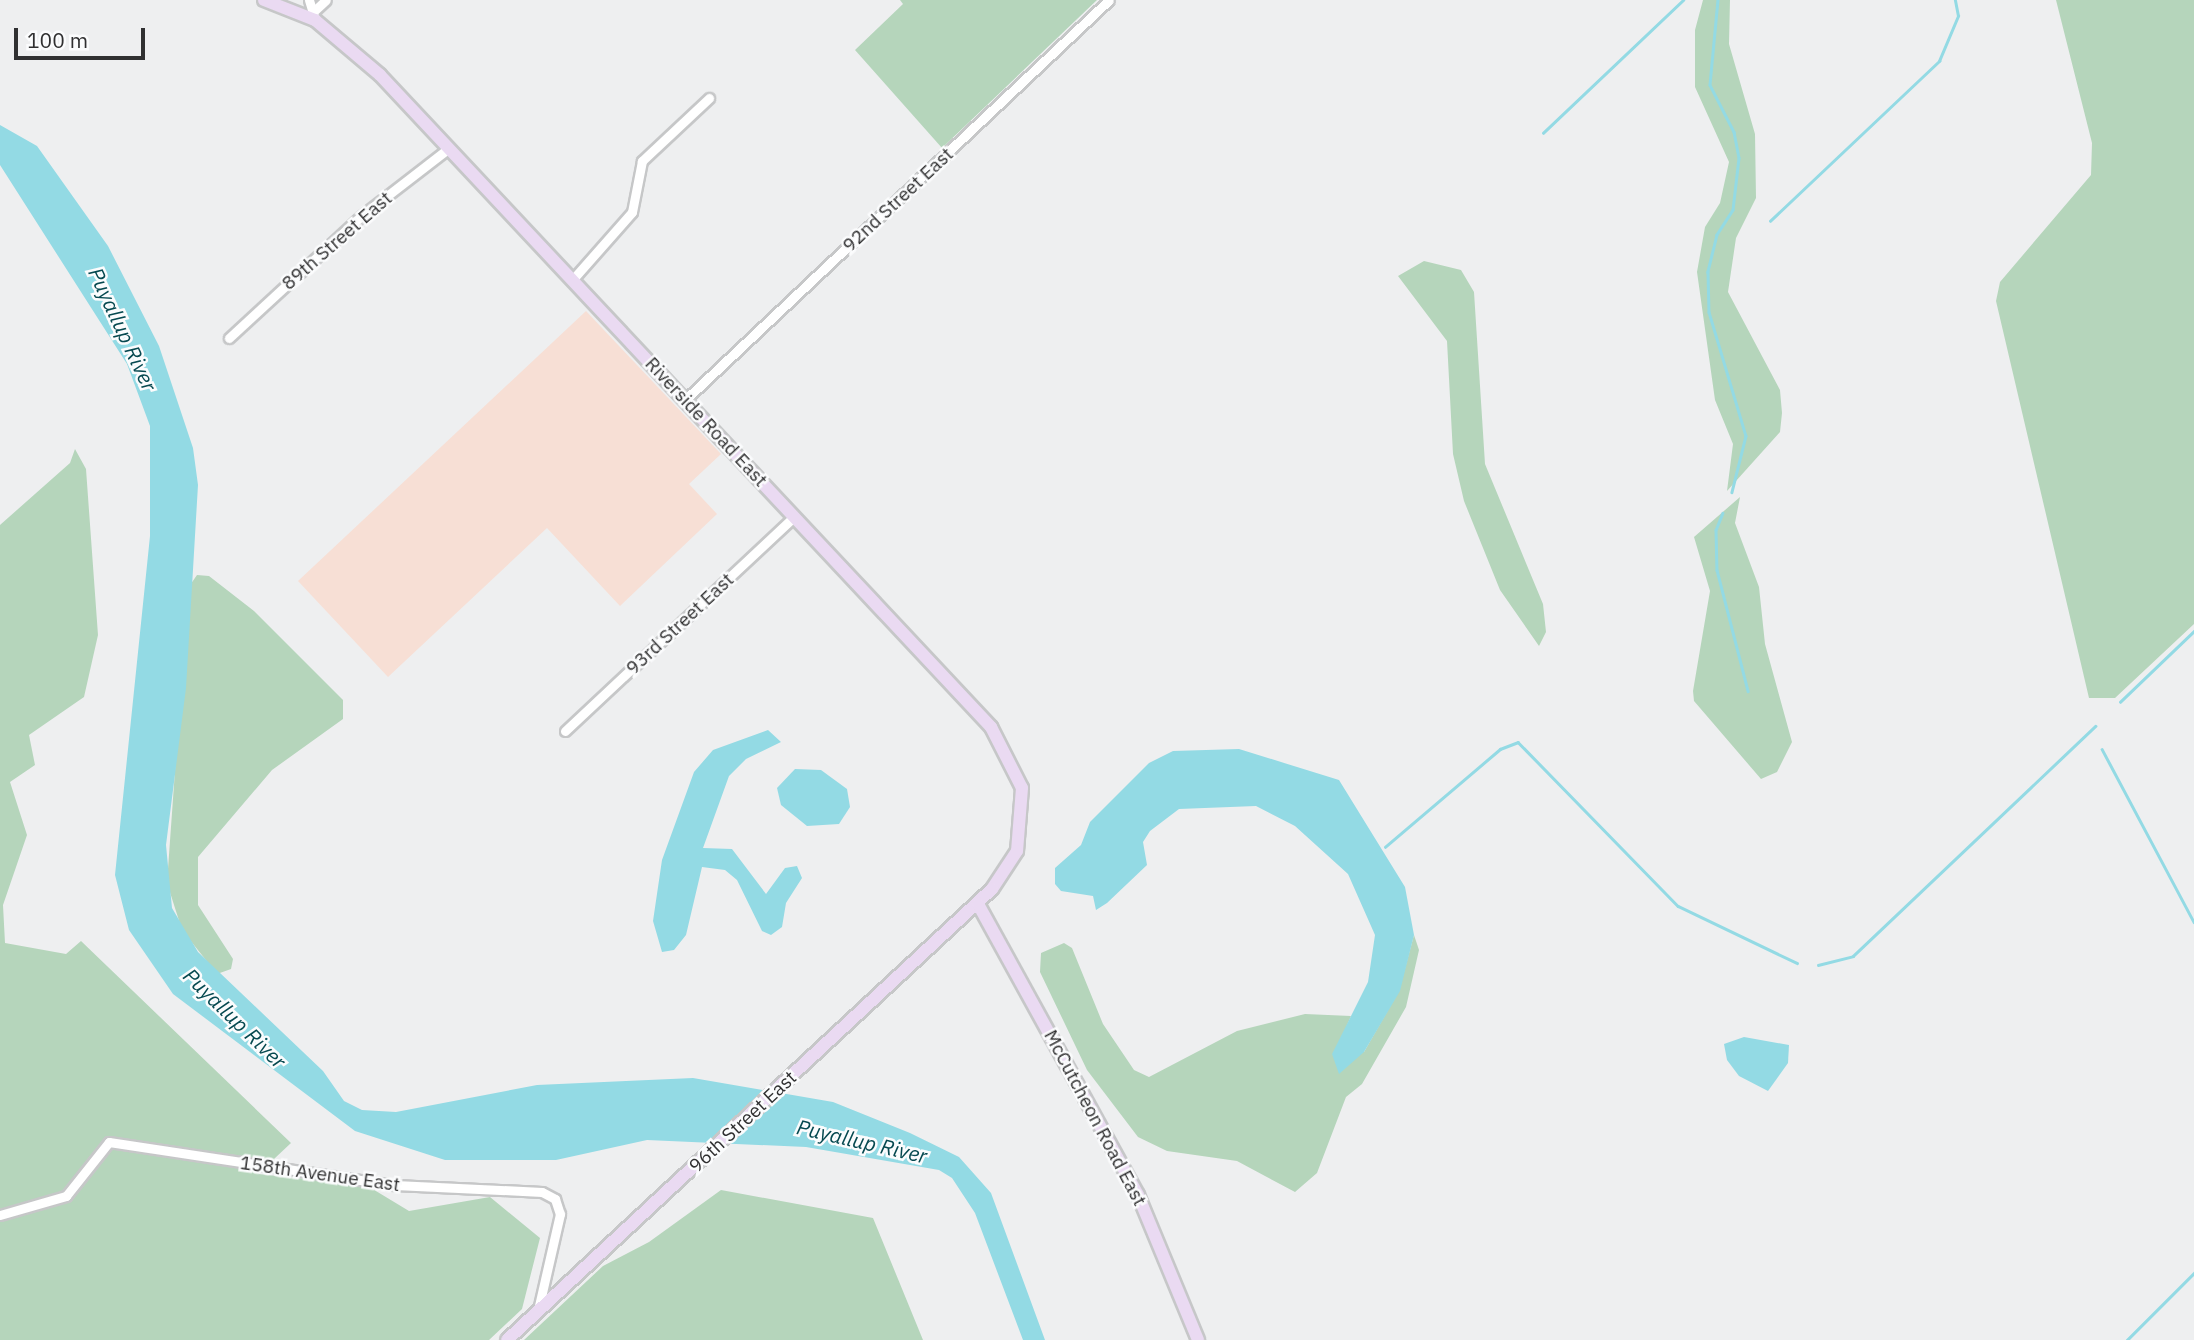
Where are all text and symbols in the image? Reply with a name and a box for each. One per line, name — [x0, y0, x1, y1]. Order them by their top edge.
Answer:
scale bar — [18, 14, 149, 58]
text: 100 m — [27, 26, 88, 54]
street label: 92nd Street East — [838, 143, 958, 257]
street label: 89th Street East — [277, 187, 397, 295]
water label: Puyallup River — [83, 263, 163, 395]
street label: Riverside Road East — [640, 353, 772, 491]
street label: 93rd Street East — [621, 568, 739, 680]
water label: Puyallup River — [178, 963, 292, 1073]
street label: McCutcheon Road East — [1039, 1026, 1151, 1210]
street label: 96th Street East — [685, 1066, 801, 1178]
water label: Puyallup River — [794, 1114, 930, 1168]
street label: 158th Avenue East — [239, 1152, 401, 1196]

